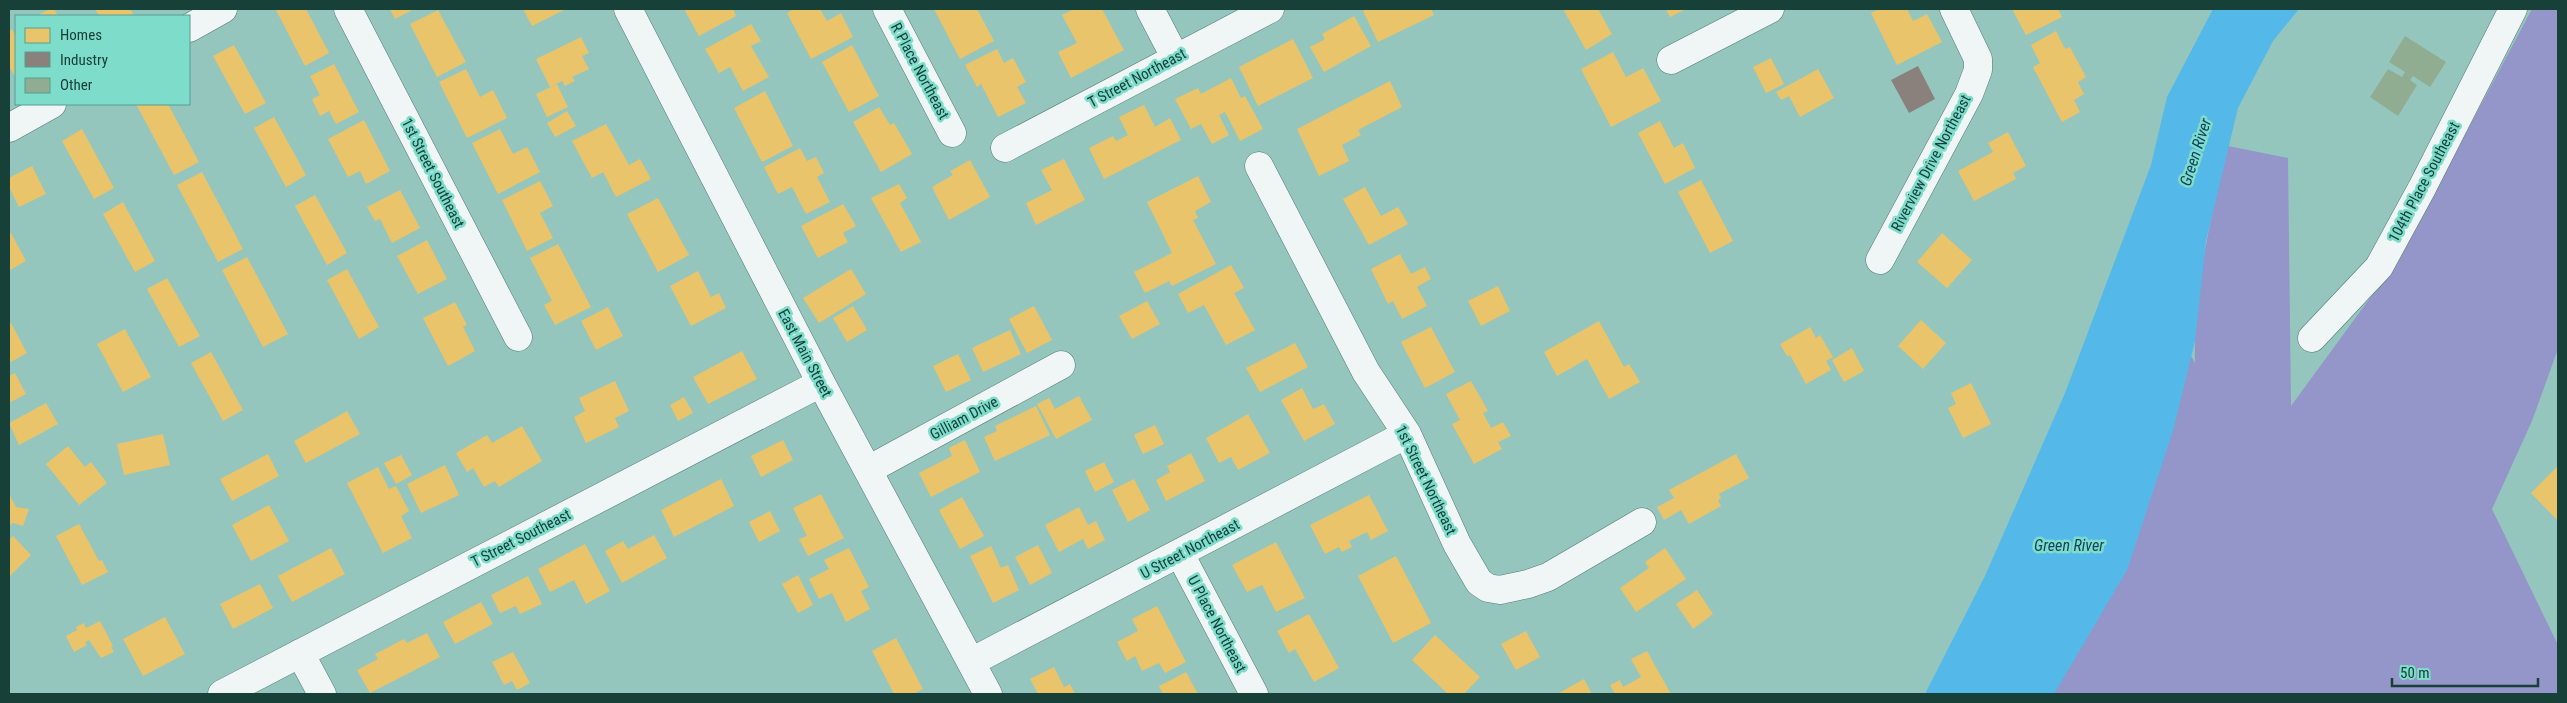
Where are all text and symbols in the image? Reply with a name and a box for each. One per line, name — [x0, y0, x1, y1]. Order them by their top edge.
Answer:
legend — [15, 15, 190, 105]
street label: R Place Northeast — [887, 20, 953, 122]
text: Homes — [60, 26, 102, 44]
street label: T Street Northeast — [1085, 45, 1189, 111]
text: Industry — [60, 51, 108, 69]
text: Other — [60, 76, 93, 94]
street label: Riverview Drive Northeast — [1887, 92, 1975, 234]
street label: 1st Street Southeast — [398, 115, 468, 231]
water label: Green River — [2176, 115, 2216, 188]
street label: 104th Place Southeast — [2385, 119, 2463, 245]
street label: East Main Street — [774, 306, 836, 400]
street label: Gilliam Drive — [927, 393, 1001, 443]
street label: 1st Street Northeast — [1392, 422, 1460, 538]
street label: T Street Southeast — [468, 505, 574, 571]
street label: U Street Northeast — [1137, 515, 1243, 583]
water label: Green River — [2034, 536, 2105, 555]
street label: U Place Northeast — [1184, 572, 1250, 676]
scale bar — [2392, 656, 2538, 688]
text: 50 m — [2400, 664, 2430, 682]

